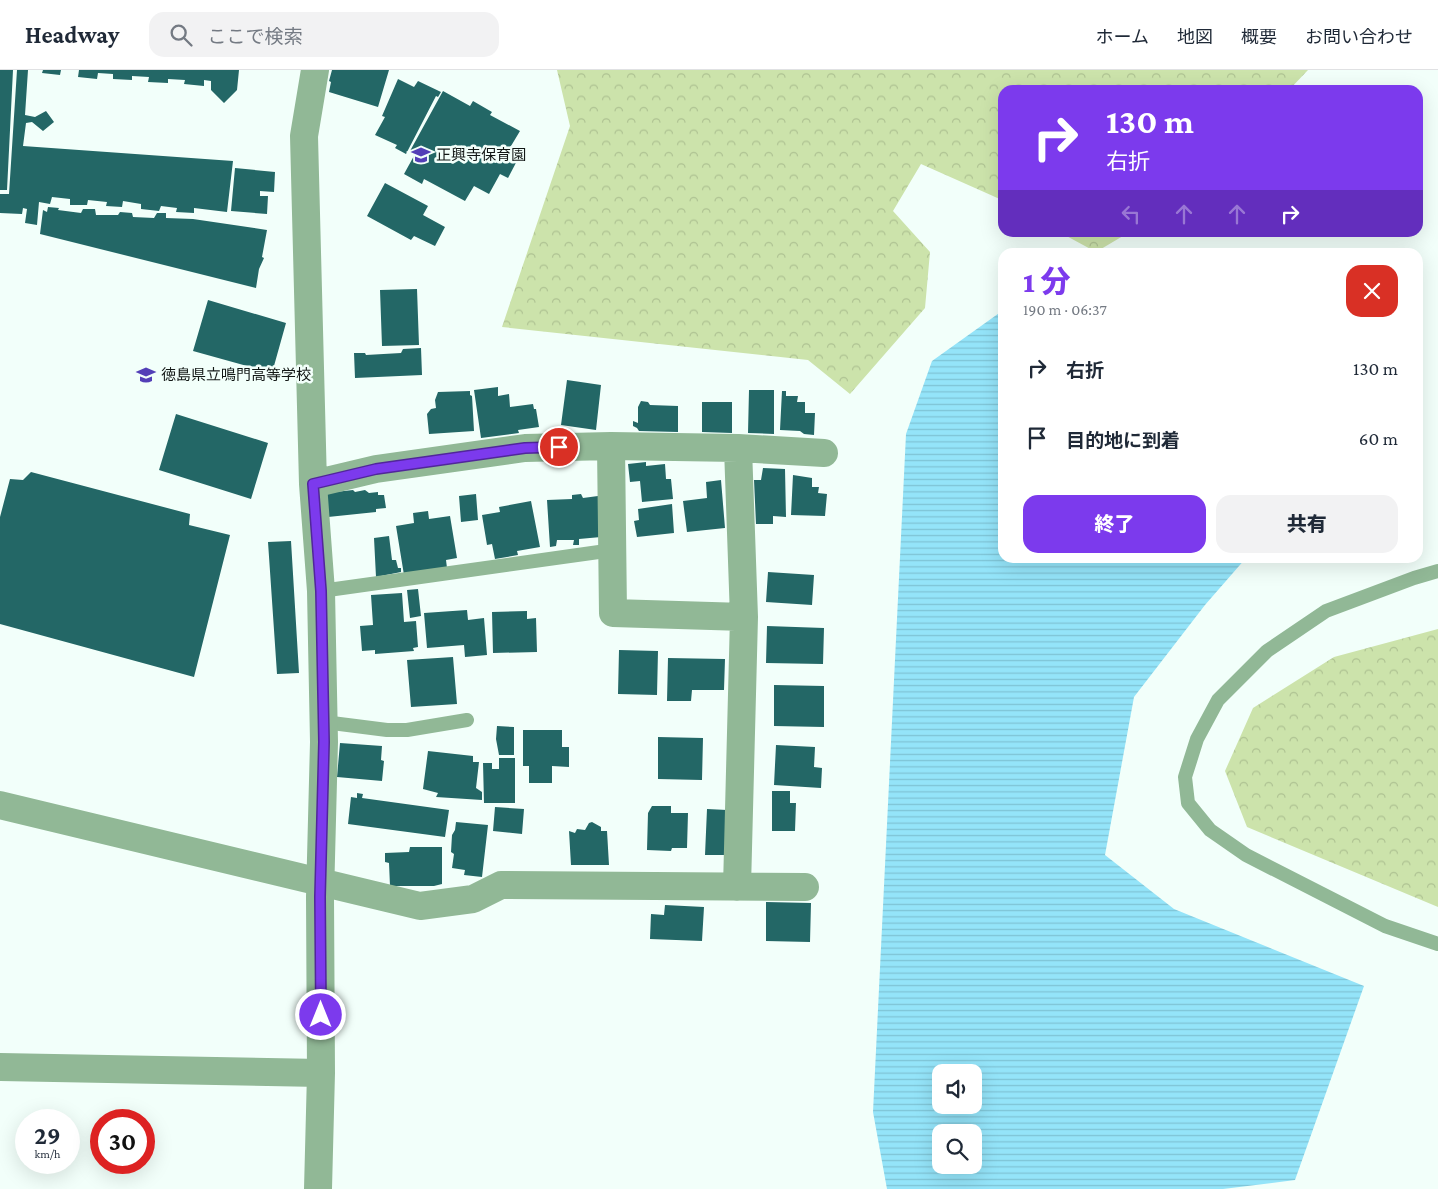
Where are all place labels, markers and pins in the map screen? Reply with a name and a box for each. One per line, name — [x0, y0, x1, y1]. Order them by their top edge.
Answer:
school or university icon: 正興寺保育園 — [410, 144, 432, 166]
place label: 正興寺保育園 — [436, 147, 526, 163]
school or university icon: 徳島県立鳴門高等学校 — [135, 364, 157, 386]
place label: 徳島県立鳴門高等学校 — [161, 367, 311, 383]
pin — [538, 426, 580, 468]

